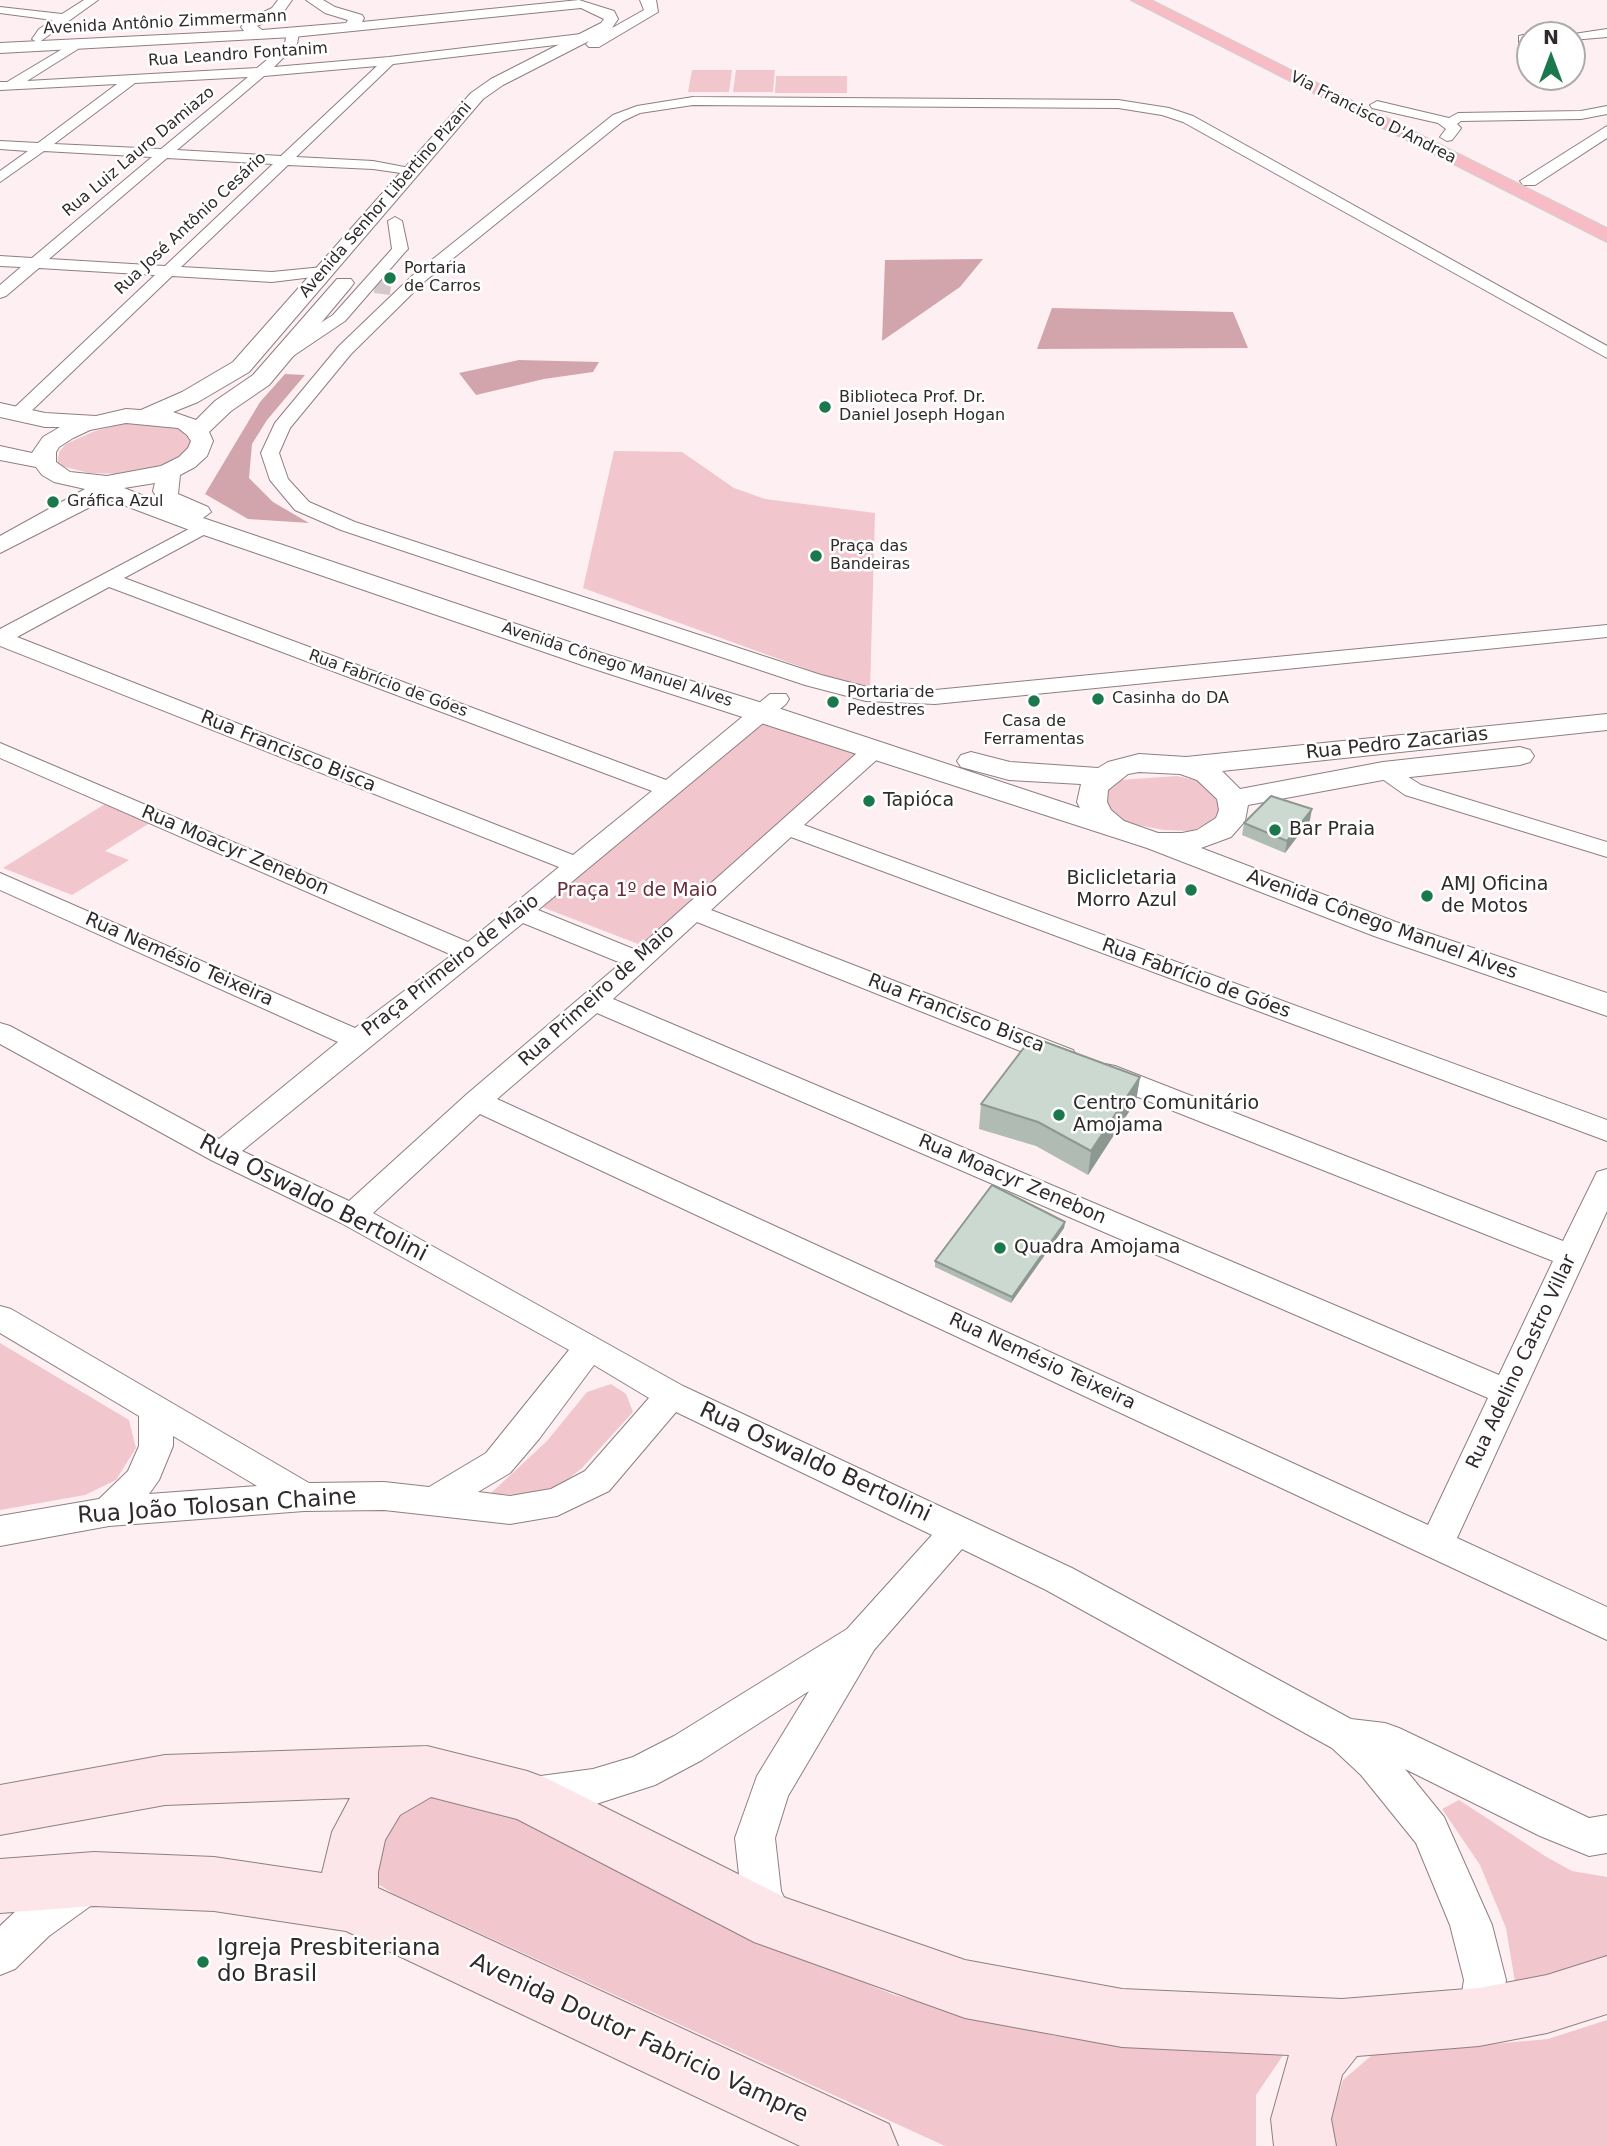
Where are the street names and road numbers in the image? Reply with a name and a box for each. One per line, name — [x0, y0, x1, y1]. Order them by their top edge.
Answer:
street label: Avenida Antônio Zimmermann — [43, 7, 287, 39]
street label: Rua Leandro Fontanim — [148, 39, 328, 71]
street label: Via Francisco D'Andrea — [1287, 68, 1459, 168]
street label: Rua Luiz Lauro Damiazo — [59, 83, 219, 221]
street label: Avenida Senhor Libertino Pizani — [296, 98, 476, 302]
street label: Rua José Antônio Cesário — [111, 149, 271, 299]
street label: Avenida Cônego Manuel Alves — [499, 619, 735, 711]
street label: Rua Fabrício de Góes — [306, 646, 470, 722]
street label: Rua Francisco Bisca — [197, 706, 379, 798]
street label: Rua Pedro Zacarias — [1305, 723, 1489, 765]
street label: Rua Moacyr Zenebon — [138, 801, 332, 901]
street label: Avenida Cônego Manuel Alves — [1244, 865, 1520, 985]
street label: Praça Primeiro de Maio — [358, 890, 544, 1042]
street label: Rua Nemésio Teixeira — [81, 908, 277, 1012]
street label: Rua Primeiro de Maio — [514, 920, 680, 1072]
street label: Rua Fabrício de Góes — [1099, 934, 1293, 1024]
street label: Rua Francisco Bisca — [865, 970, 1047, 1058]
street label: Rua Oswaldo Bertolini — [194, 1129, 432, 1269]
street label: Rua Moacyr Zenebon — [915, 1130, 1109, 1230]
street label: Rua Adelino Castro Villar — [1462, 1251, 1582, 1473]
street label: Rua Nemésio Teixeira — [945, 1309, 1139, 1415]
street label: Rua Oswaldo Bertolini — [695, 1397, 935, 1529]
street label: Rua João Tolosan Chaine — [77, 1483, 357, 1531]
street label: Avenida Doutor Fabricio Vampre — [466, 1948, 812, 2130]

